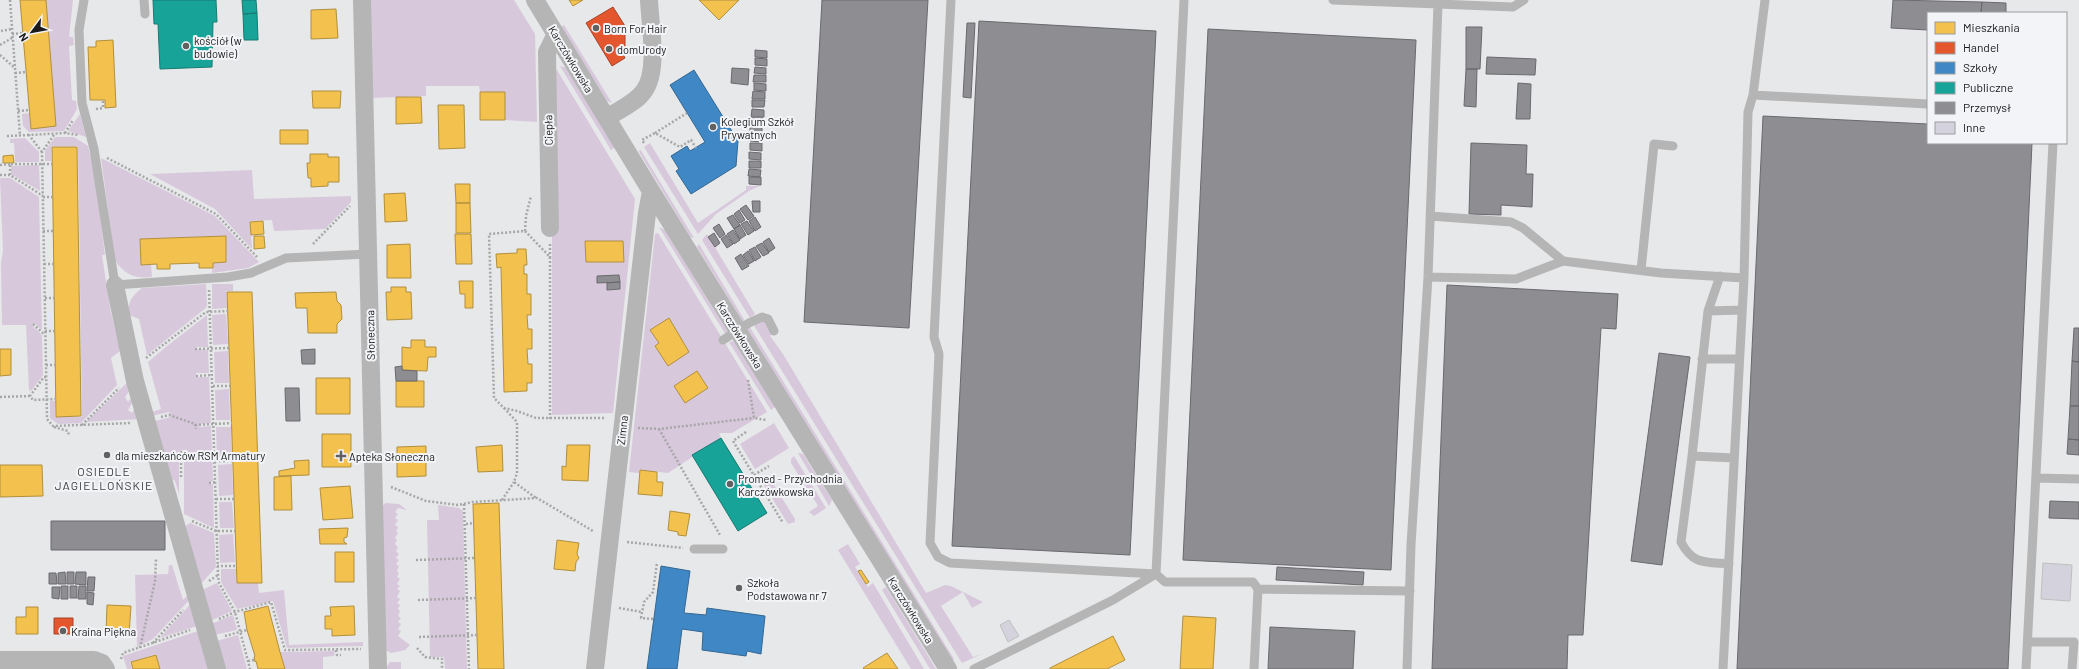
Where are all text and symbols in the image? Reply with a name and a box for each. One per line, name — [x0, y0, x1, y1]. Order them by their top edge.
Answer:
north arrow — [12, 12, 52, 52]
legend — [1927, 12, 2067, 144]
text: Mieszkania — [1963, 20, 2020, 34]
place label: Born For Hair — [604, 22, 667, 35]
street label: Karczówkowska — [546, 23, 596, 95]
marker: Born For Hair — [591, 23, 601, 33]
text: N — [16, 31, 31, 44]
place label: kościół (w budowie) — [194, 34, 242, 60]
text: Handel — [1963, 40, 1999, 54]
marker: kościół (w budowie) — [181, 41, 191, 51]
place label: domUrody — [617, 43, 666, 56]
marker: domUrody — [604, 44, 614, 54]
text: Szkoły — [1963, 60, 1998, 74]
text: Publiczne — [1963, 80, 2013, 94]
text: Przemysł — [1963, 100, 2011, 114]
street label: Ciepła — [541, 114, 555, 146]
place label: Kolegium Szkół Prywatnych — [721, 115, 794, 141]
text: Inne — [1963, 120, 1985, 134]
marker: Kolegium Szkół Prywatnych — [708, 122, 718, 132]
street label: Karczówkowska — [714, 300, 766, 370]
street label: Słoneczna — [363, 310, 377, 360]
street label: Zimna — [614, 415, 630, 445]
place label: dla mieszkańców RSM Armatury — [115, 449, 265, 462]
marker: dla mieszkańców RSM Armatury — [102, 450, 112, 460]
place label: Apteka Słoneczna — [349, 450, 435, 463]
marker: Apteka Słoneczna — [336, 451, 346, 461]
district label: OSIEDLE JAGIELLOŃSKIE — [55, 464, 153, 492]
place label: Promed - Przychodnia Karczówkowska — [738, 472, 842, 498]
marker: Promed - Przychodnia Karczówkowska — [725, 479, 735, 489]
street label: Karczówkowska — [885, 575, 937, 645]
place label: Szkoła Podstawowa nr 7 — [747, 576, 827, 602]
marker: Szkoła Podstawowa nr 7 — [734, 583, 744, 593]
place label: Kraina Piękna — [71, 625, 136, 638]
marker: Kraina Piękna — [58, 626, 68, 636]

